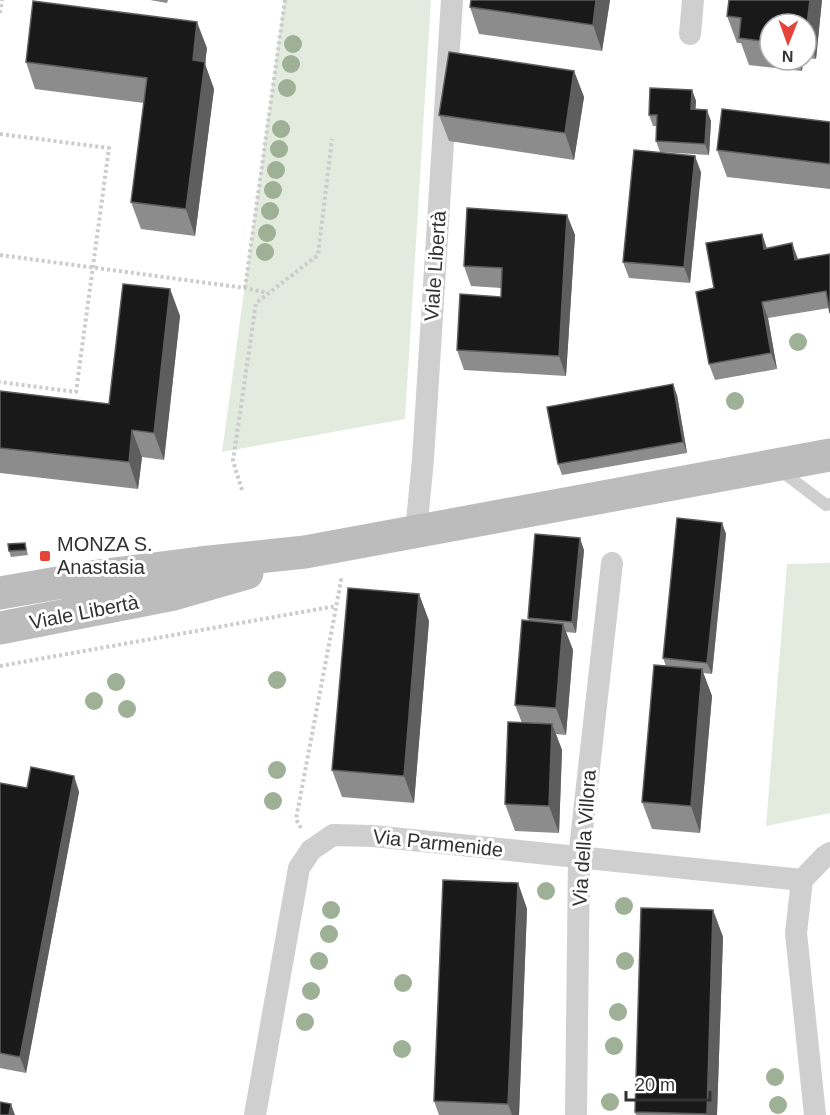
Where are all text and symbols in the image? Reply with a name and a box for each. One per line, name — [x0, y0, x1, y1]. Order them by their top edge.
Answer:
north arrow — [758, 12, 818, 72]
text: N — [782, 48, 794, 65]
street label: Viale Libertà — [420, 209, 450, 322]
place label: MONZA S. Anastasia — [57, 533, 153, 578]
marker: MONZA S. Anastasia — [38, 549, 52, 563]
street label: Viale Libertà — [28, 590, 141, 633]
street label: Via della Villora — [568, 768, 600, 907]
street label: Via Parmenide — [372, 825, 504, 861]
scale bar — [626, 1064, 710, 1102]
text: 20 m — [635, 1075, 675, 1095]

